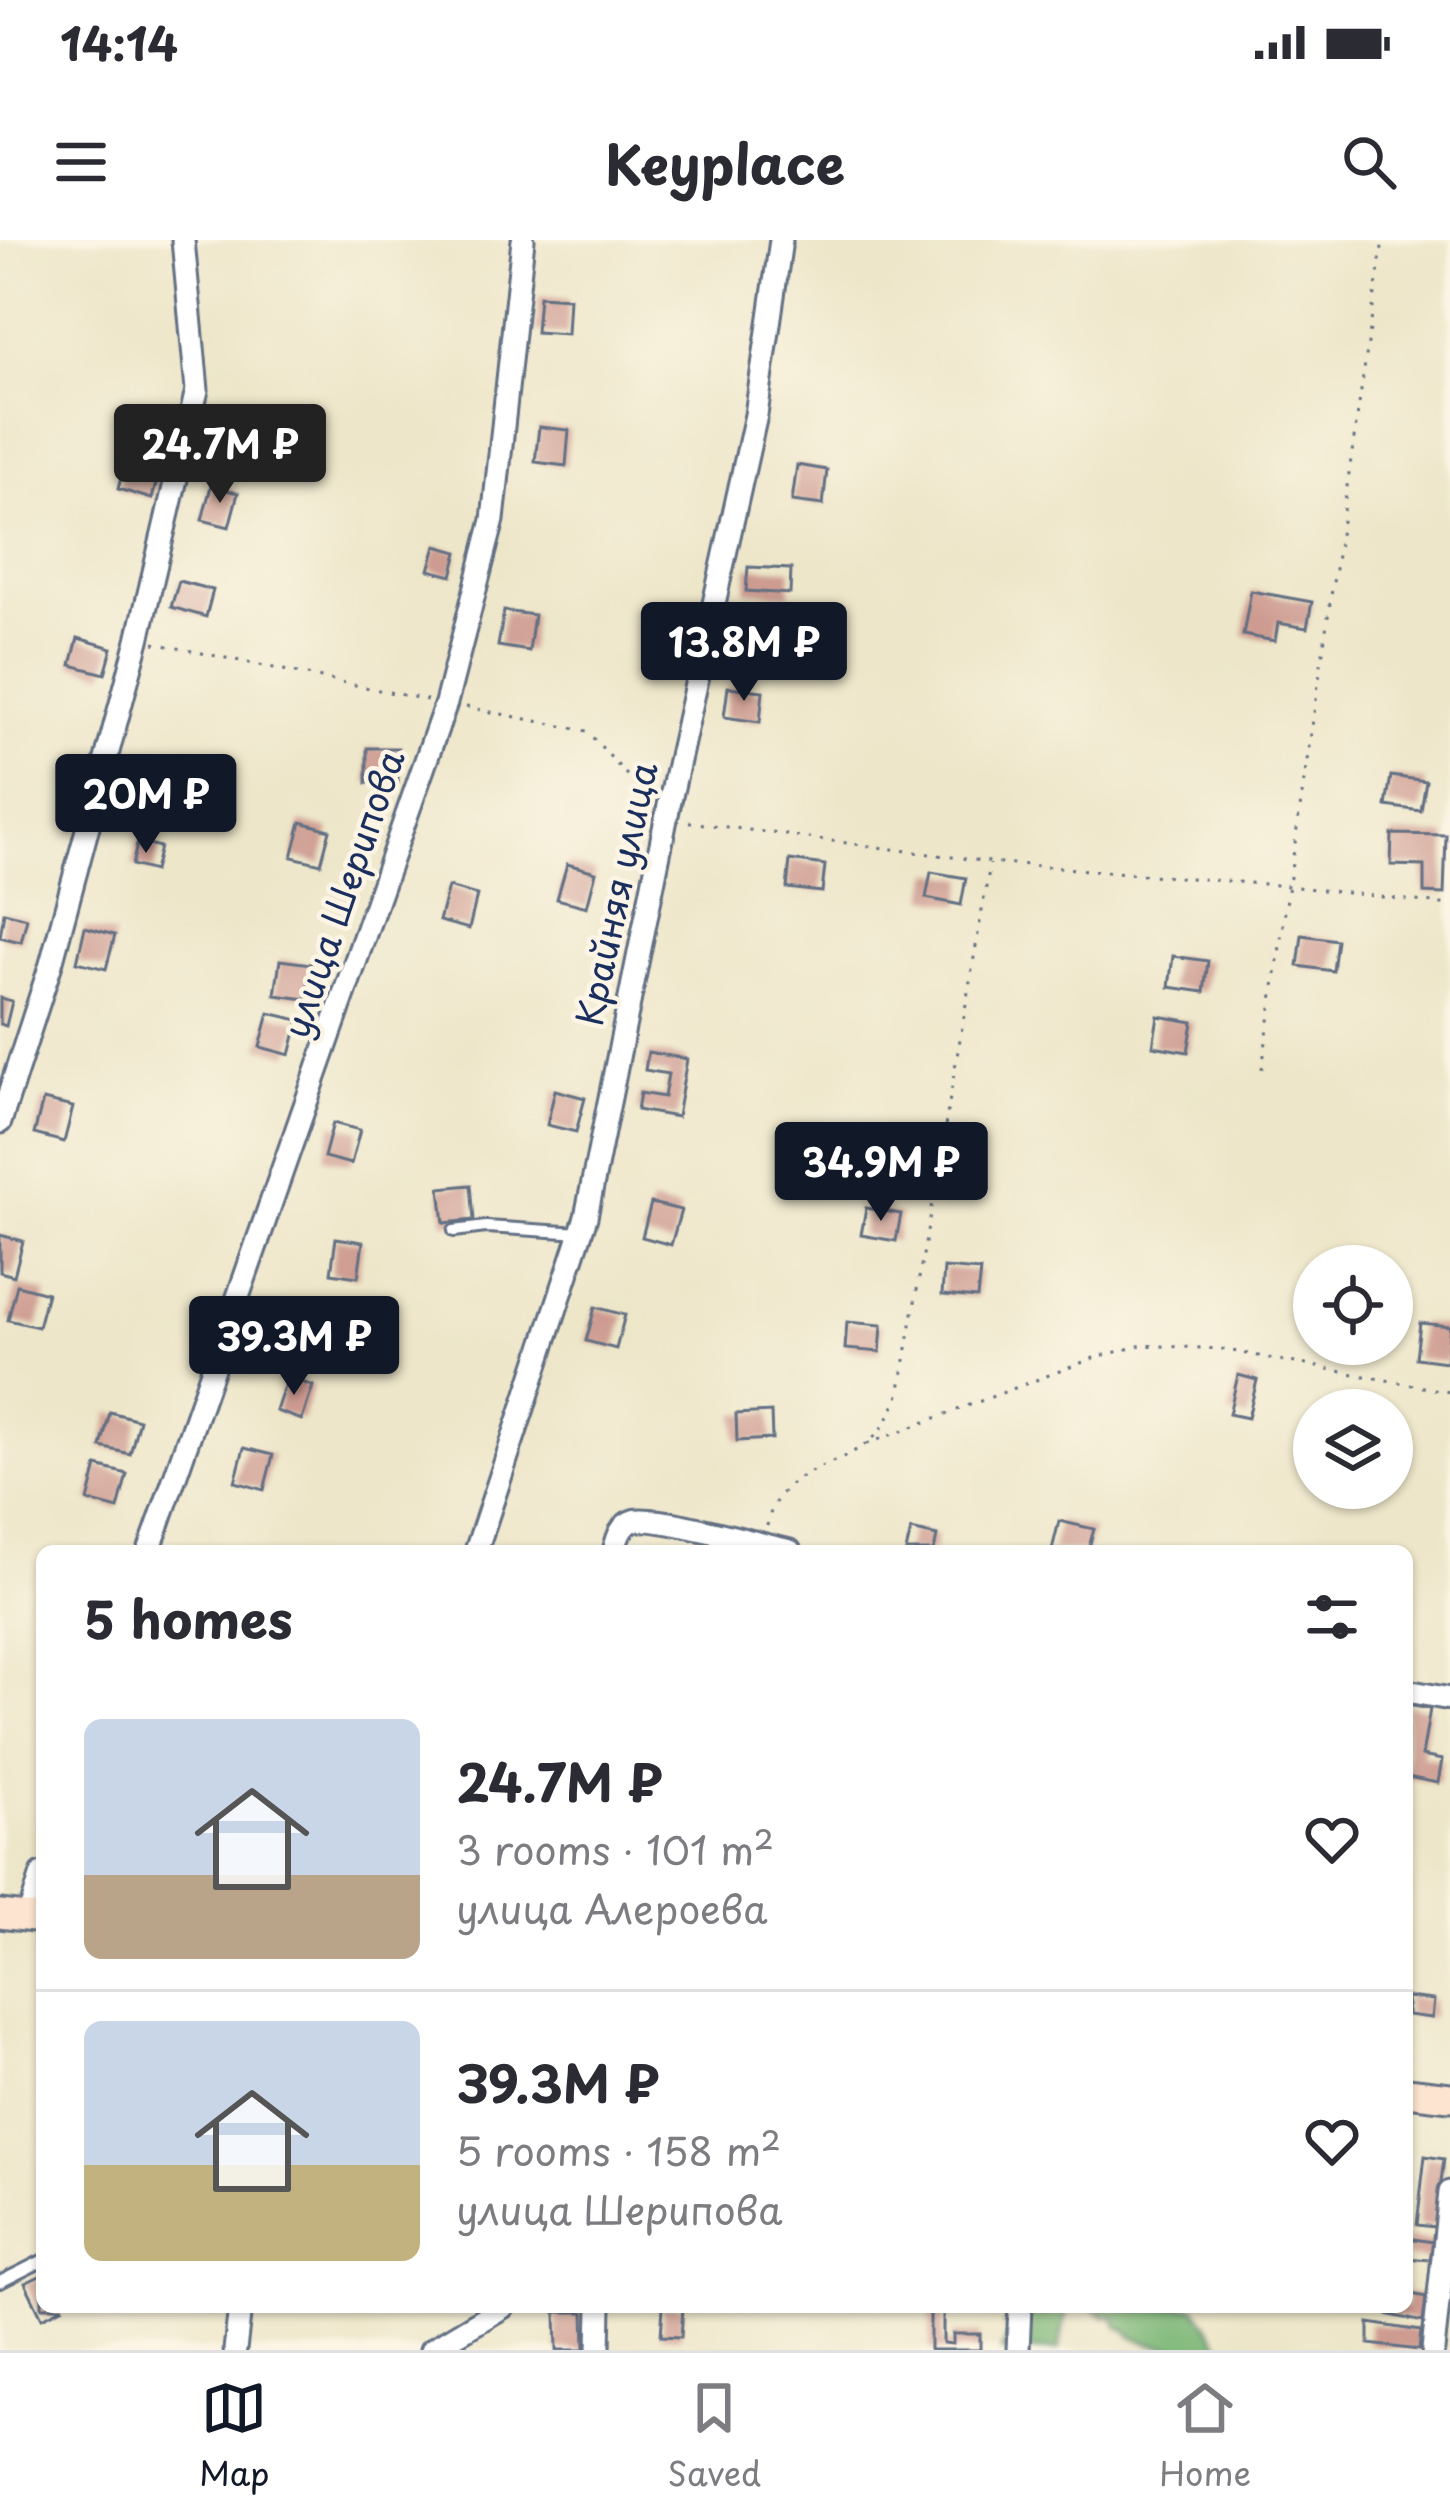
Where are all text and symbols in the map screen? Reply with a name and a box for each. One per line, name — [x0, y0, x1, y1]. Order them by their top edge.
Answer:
text: 14:14 — [60, 8, 178, 76]
text: Keyplace — [605, 122, 845, 203]
icon: menu — [48, 129, 114, 195]
icon: search — [1336, 129, 1402, 195]
pin: 24.7M ₽ — [109, 404, 331, 506]
text: 24.7M ₽ — [141, 413, 299, 472]
pin: 13.8M ₽ — [633, 602, 855, 704]
text: 13.8M ₽ — [668, 611, 820, 670]
street label: улица Шерипова — [268, 742, 417, 1045]
pin: 20M ₽ — [62, 754, 230, 856]
street label: Крайняя улица — [561, 757, 669, 1030]
text: 20M ₽ — [82, 763, 210, 822]
pin: 34.9M ₽ — [770, 1122, 992, 1224]
text: 34.9M ₽ — [802, 1131, 960, 1190]
map controls — [1293, 1245, 1413, 1509]
button: locate — [1293, 1245, 1413, 1365]
pin: 39.3M ₽ — [183, 1296, 405, 1398]
text: 39.3M ₽ — [216, 1305, 372, 1364]
button: layers — [1293, 1389, 1413, 1509]
text: 5 homes — [84, 1579, 293, 1656]
icon: filters — [1299, 1584, 1365, 1650]
text: 24.7M ₽ — [456, 1742, 663, 1819]
icon: home — [180, 1767, 324, 1911]
icon: heart — [1299, 1806, 1365, 1872]
text: 3 rooms · 101 m² — [456, 1819, 774, 1878]
text: улица Алероева — [456, 1878, 768, 1937]
text: 39.3M ₽ — [456, 2043, 660, 2120]
icon: home — [180, 2069, 324, 2213]
icon: heart — [1299, 2108, 1365, 2174]
text: 5 rooms · 158 m² — [456, 2120, 781, 2179]
text: улица Шерипова — [456, 2179, 782, 2238]
tab: Map — [199, 2375, 270, 2497]
tab: Saved — [668, 2375, 761, 2497]
tab: Home — [1159, 2375, 1251, 2497]

